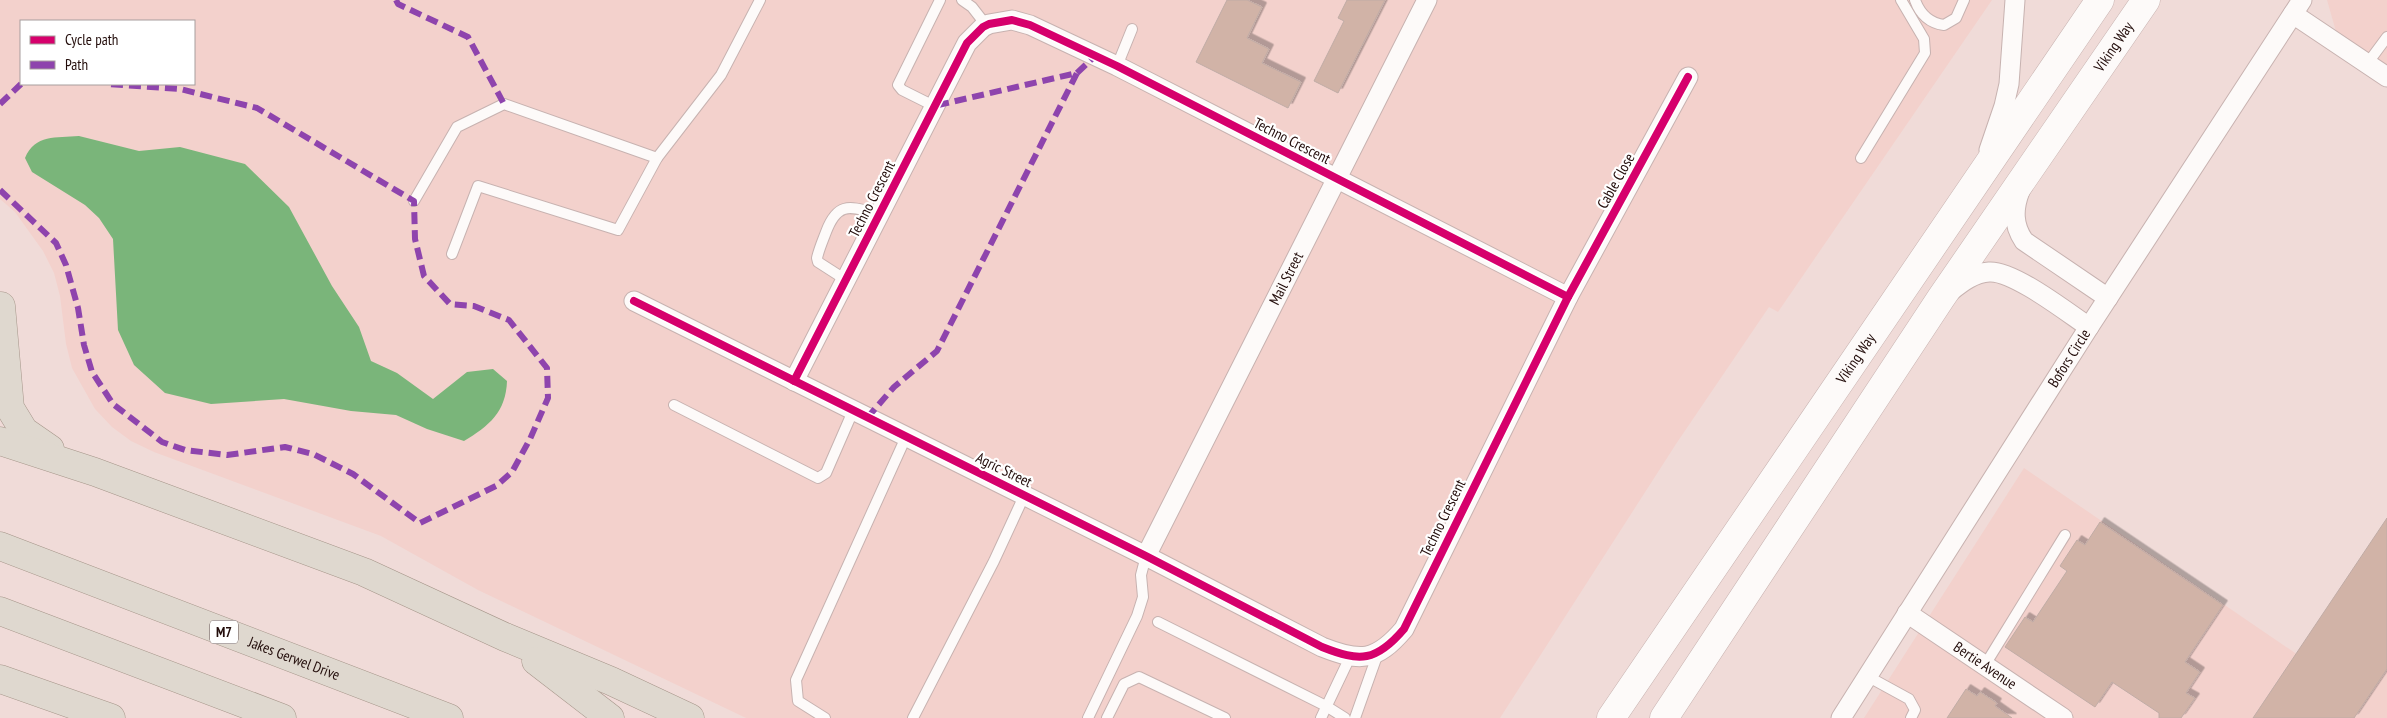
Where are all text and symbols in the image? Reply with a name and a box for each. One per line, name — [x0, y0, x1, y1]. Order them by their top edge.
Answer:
street label: Viking Way — [2089, 18, 2137, 76]
legend — [20, 20, 195, 85]
text: Cycle path — [65, 30, 118, 49]
text: Path — [65, 55, 88, 74]
street label: Techno Crescent — [1251, 113, 1334, 168]
street label: Cable Close — [1593, 150, 1638, 212]
street label: Techno Crescent — [844, 157, 899, 240]
street label: Mail Street — [1265, 249, 1307, 308]
street label: Bofors Circle — [2043, 325, 2094, 391]
street label: Viking Way — [1831, 329, 1879, 388]
street label: Agric Street — [973, 448, 1035, 491]
street label: Techno Crescent — [1416, 476, 1469, 559]
road number: M7 — [210, 620, 238, 644]
street label: Jakes Gerwel Drive — [245, 632, 343, 684]
street label: Bertie Avenue — [1950, 637, 2020, 693]

